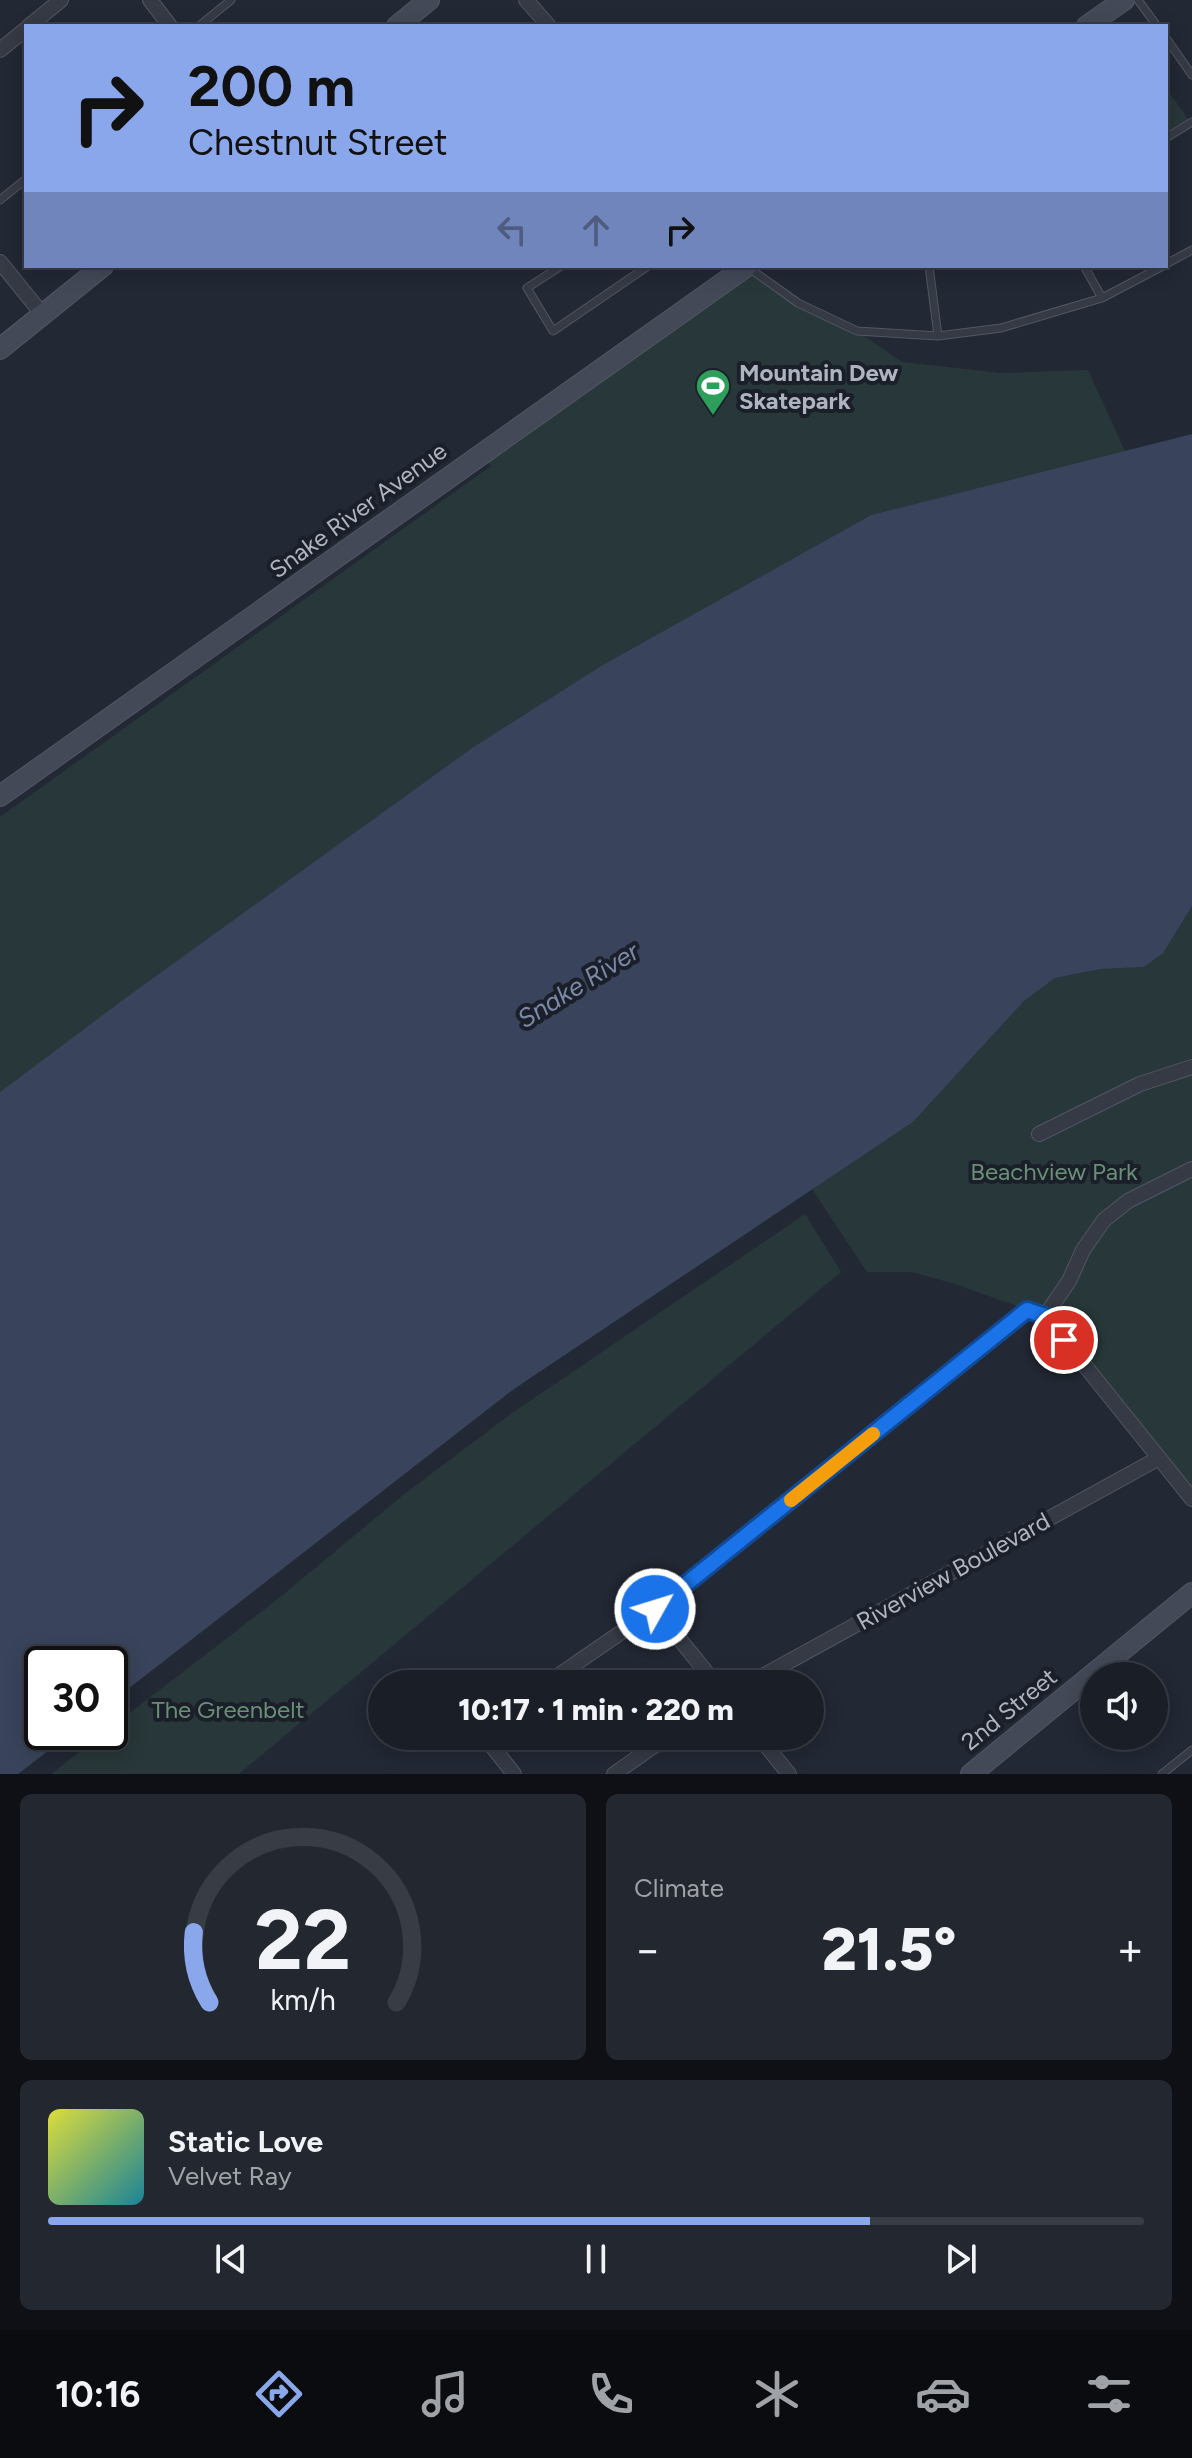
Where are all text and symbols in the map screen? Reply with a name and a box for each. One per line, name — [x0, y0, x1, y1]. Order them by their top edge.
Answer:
text: 200 m — [188, 53, 355, 120]
icon: right — [56, 56, 160, 160]
text: Chestnut Street — [188, 121, 448, 164]
icon: left — [490, 208, 534, 252]
icon: ahead — [574, 208, 618, 252]
icon: right — [658, 208, 702, 252]
place label: Mountain Dew Skatepark — [739, 358, 898, 415]
sports icon: Mountain Dew Skatepark — [694, 367, 732, 417]
street label: Snake River Avenue — [264, 436, 452, 584]
water label: Snake River — [511, 934, 646, 1035]
park label: Beachview Park — [970, 1157, 1138, 1186]
pin — [1030, 1306, 1098, 1374]
icon: arrive — [1042, 1318, 1086, 1362]
street label: Riverview Boulevard — [851, 1506, 1055, 1636]
position arrow — [613, 1567, 697, 1651]
speed limit sign: 30 — [24, 1646, 128, 1750]
street label: 2nd Street — [956, 1662, 1062, 1756]
map controls — [1080, 1662, 1168, 1750]
button: sound — [1080, 1662, 1168, 1750]
text: 10:17 · 1 min · 220 m — [458, 1691, 734, 1728]
park label: The Greenbelt — [151, 1695, 305, 1724]
text: Climate — [634, 1872, 724, 1904]
text: 22 — [255, 1890, 351, 1990]
text: 21.5° — [822, 1913, 956, 1985]
text: − — [634, 1923, 661, 1976]
text: + — [1117, 1923, 1144, 1976]
text: km/h — [270, 1983, 336, 2017]
text: Static Love — [168, 2123, 323, 2160]
text: Velvet Ray — [168, 2160, 292, 2192]
icon: previous — [209, 2237, 253, 2281]
icon: pause — [574, 2237, 618, 2281]
icon: next — [939, 2237, 983, 2281]
icon: directions — [251, 2366, 307, 2422]
icon: music — [417, 2366, 473, 2422]
icon: phone — [583, 2366, 639, 2422]
icon: climate — [749, 2366, 805, 2422]
icon: car — [915, 2366, 971, 2422]
icon: filters — [1081, 2366, 1137, 2422]
text: 10:16 — [55, 2373, 140, 2416]

